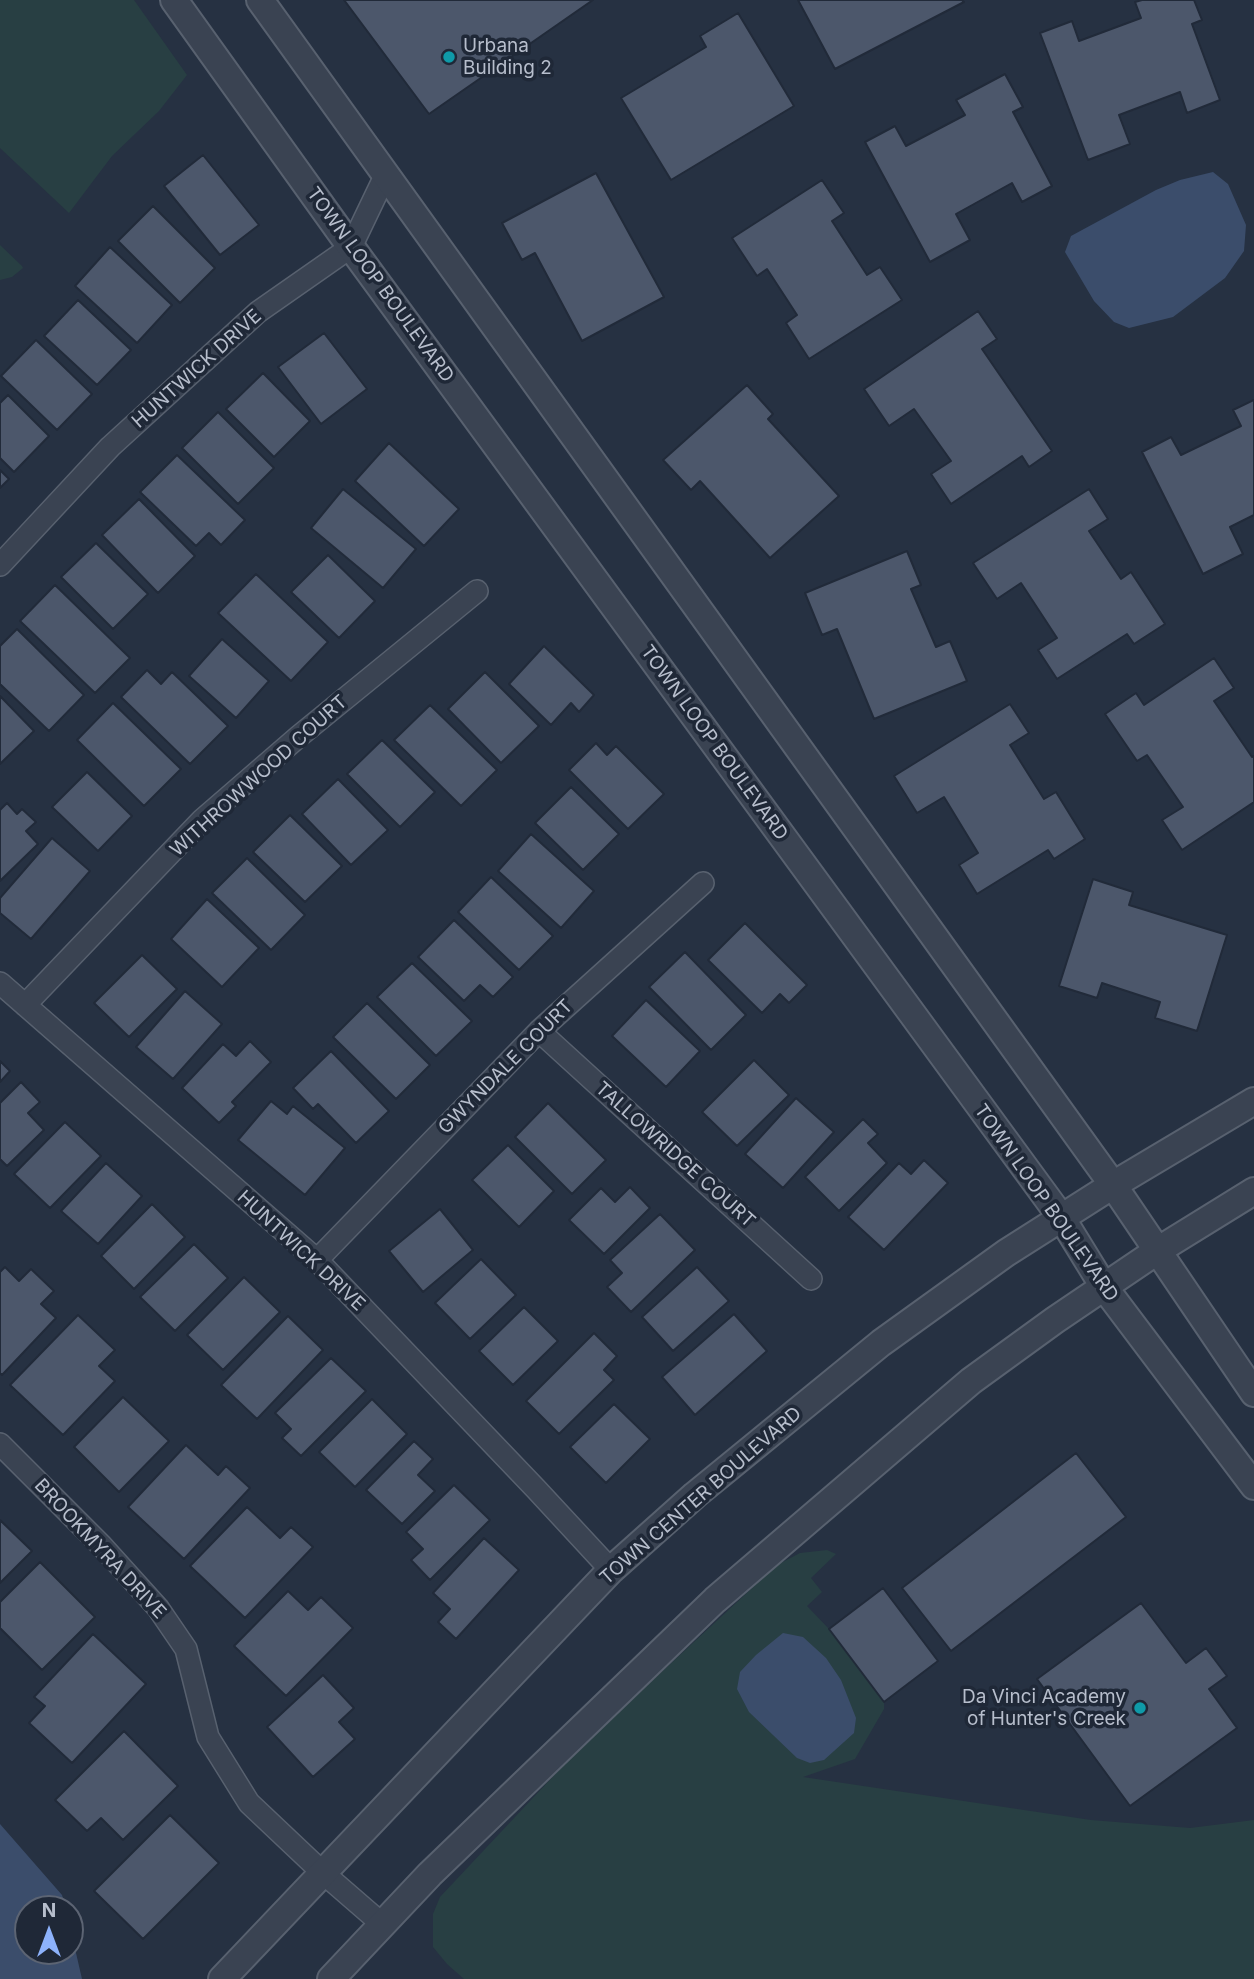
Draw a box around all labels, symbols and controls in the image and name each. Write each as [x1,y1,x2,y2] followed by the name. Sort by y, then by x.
[463,35,552,79] place label: Urbana Building 2
[441,49,457,65] marker: Urbana Building 2
[302,183,458,387] street label: TOWN LOOP BOULEVARD
[128,305,266,433] street label: HUNTWICK DRIVE
[636,641,792,845] street label: TOWN LOOP BOULEVARD
[166,691,352,861] street label: WITHROWWOOD COURT
[434,995,578,1139] street label: GWYNDALE COURT
[590,1077,760,1233] street label: TALLOWRIDGE COURT
[969,1100,1123,1306] street label: TOWN LOOP BOULEVARD
[232,1186,370,1316] street label: HUNTWICK DRIVE
[596,1402,806,1590] street label: TOWN CENTER BOULEVARD
[29,1474,171,1624] street label: BROOKMYRA DRIVE
[962,1686,1126,1730] place label: Da Vinci Academy of Hunter's Creek
[1132,1700,1148,1716] marker: Da Vinci Academy of Hunter's Creek
[14,1895,84,1965] north arrow
[42,1899,56,1922] text: N

